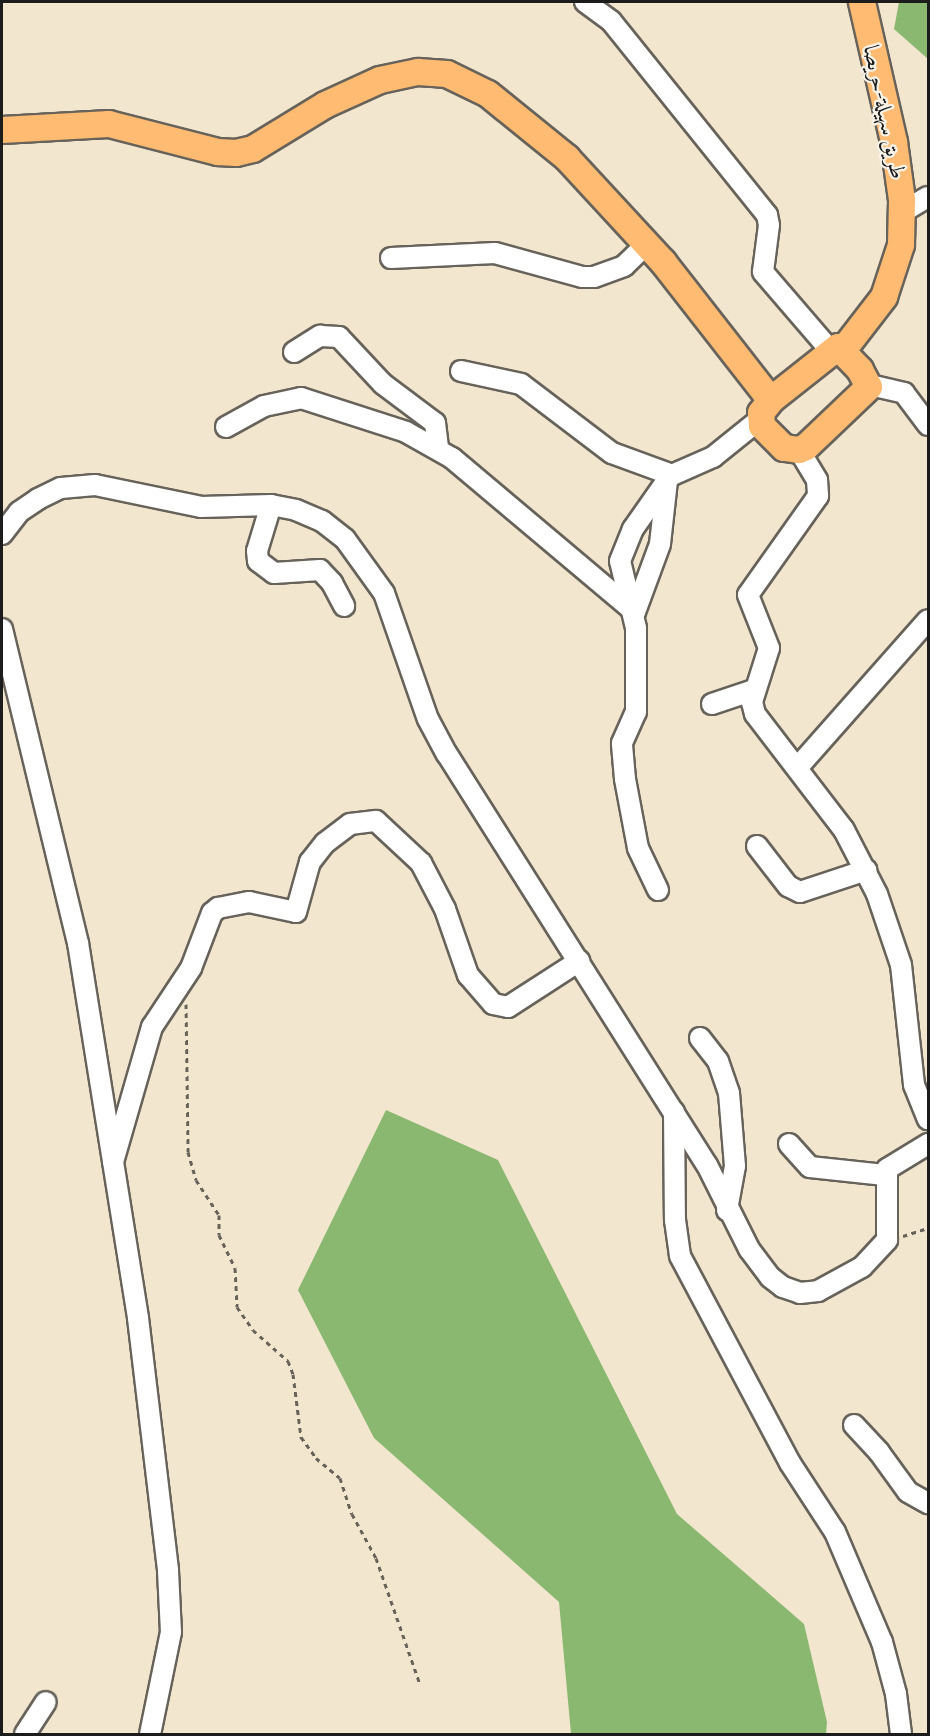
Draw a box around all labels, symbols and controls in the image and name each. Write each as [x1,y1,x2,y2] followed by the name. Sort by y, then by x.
[857,43,911,181] street label: طريق سهيلة-حريصا

